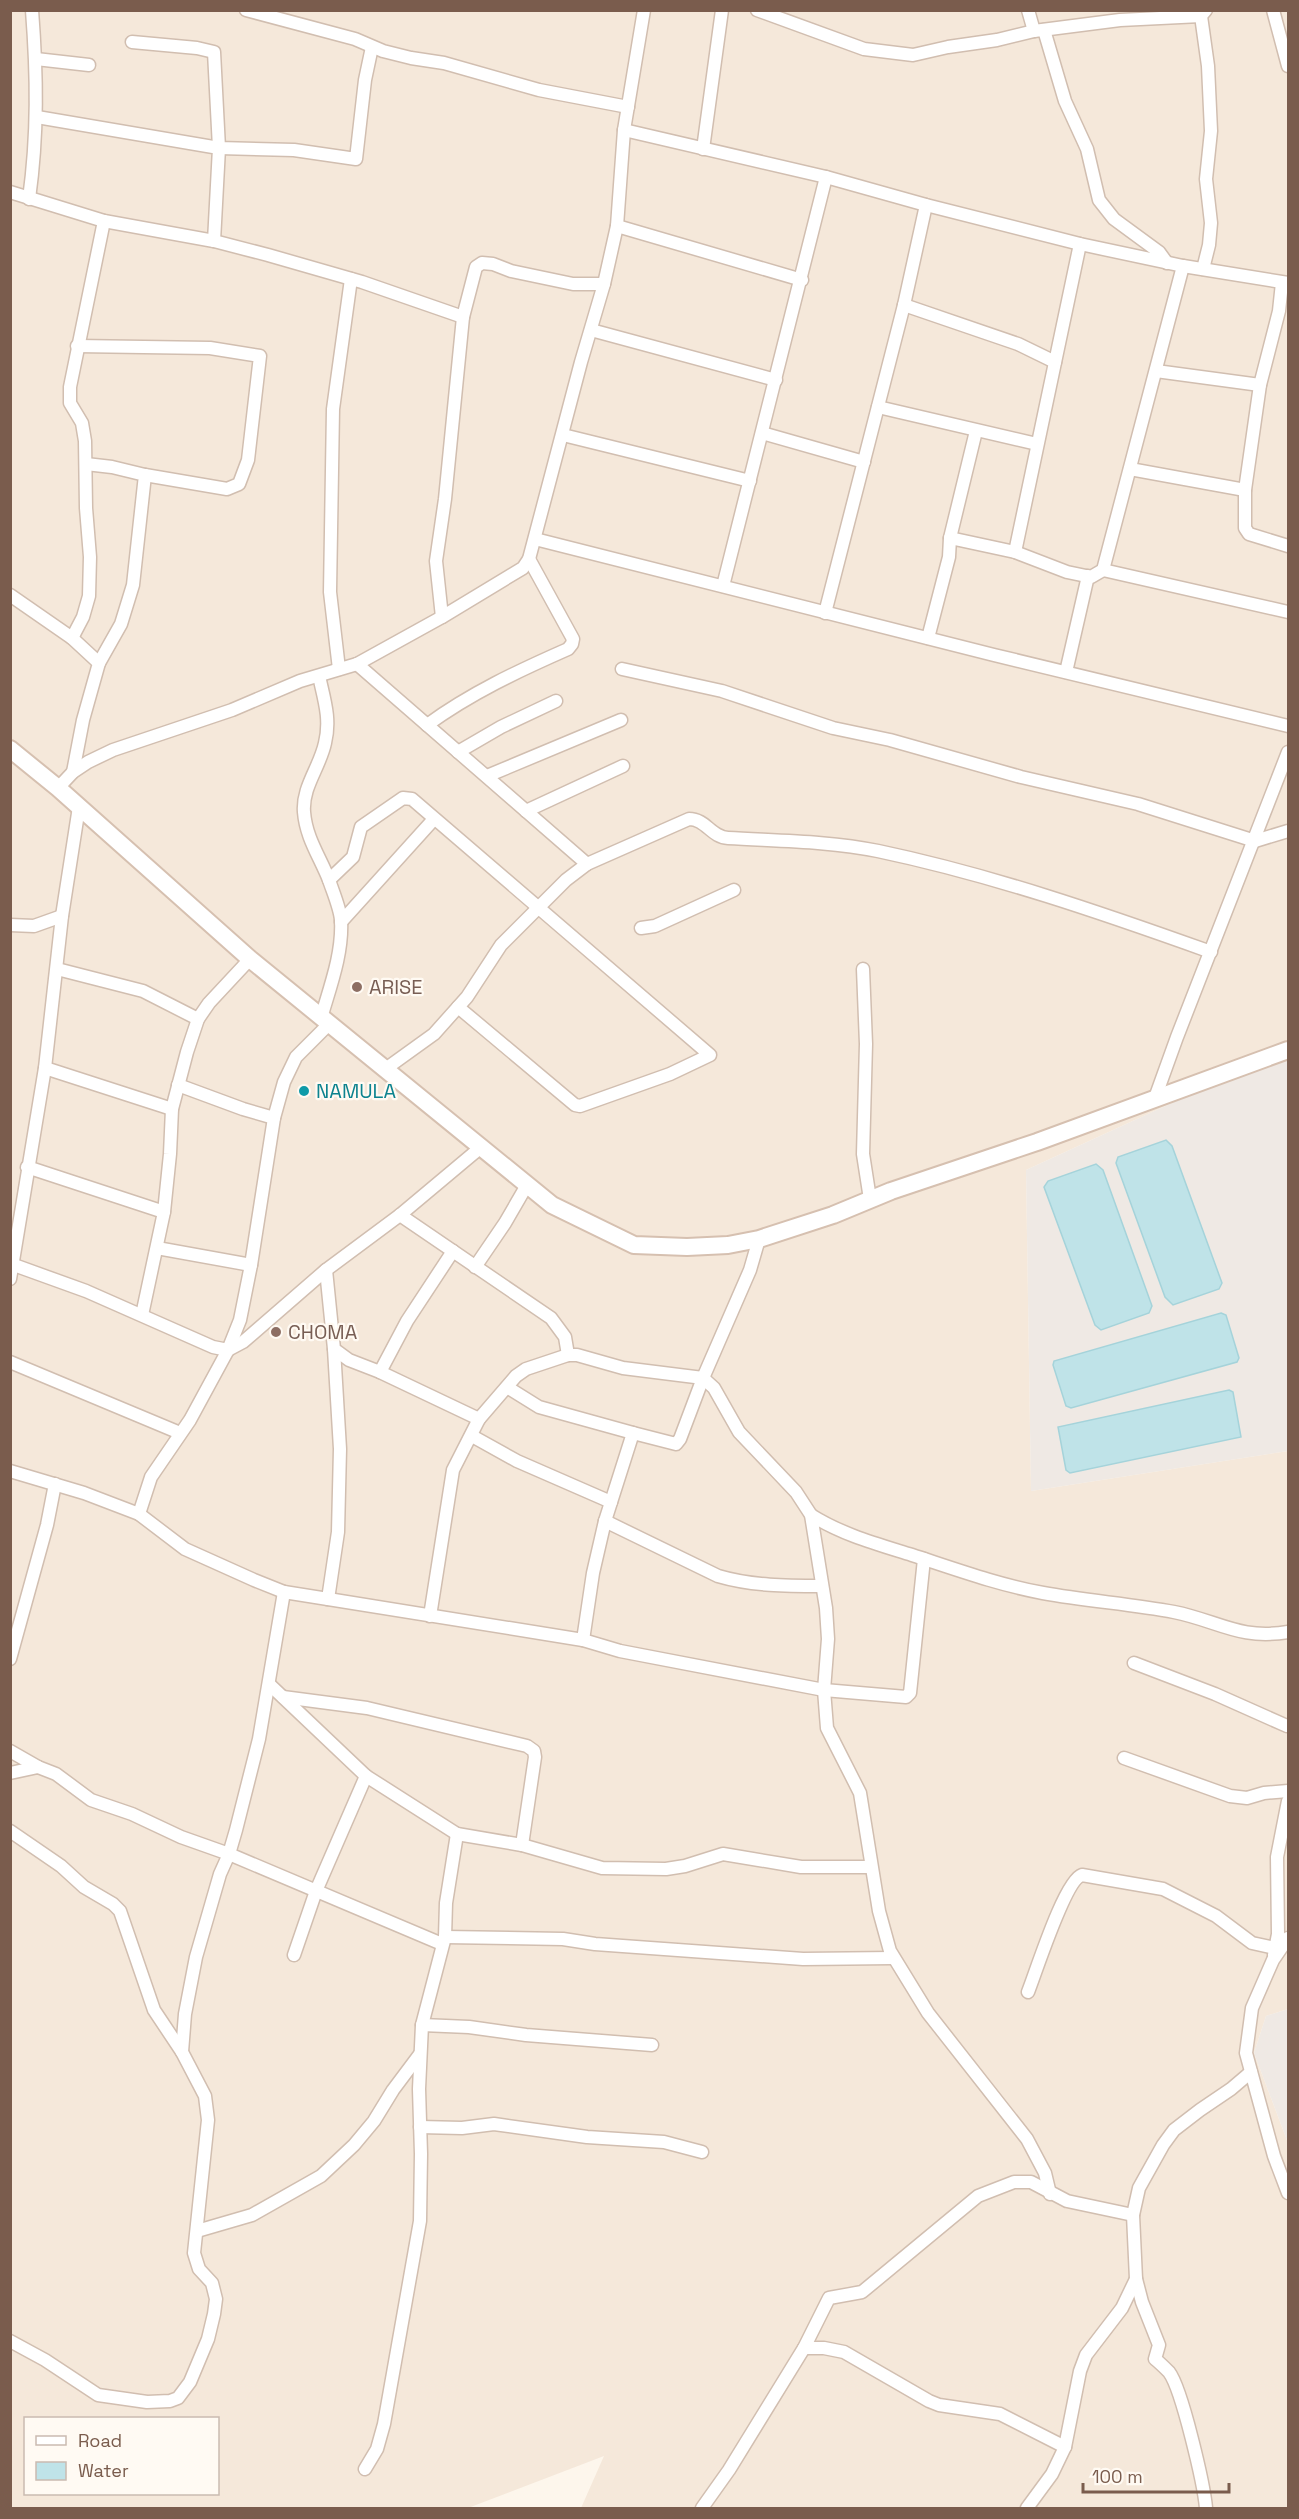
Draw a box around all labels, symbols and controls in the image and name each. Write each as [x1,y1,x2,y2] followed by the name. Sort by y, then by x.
[369,974,423,1000] place label: ARISE
[350,980,364,994] marker: ARISE
[316,1078,396,1104] place label: NAMULA
[297,1084,311,1098] marker: NAMULA
[288,1319,358,1345] place label: CHOMA
[269,1325,283,1339] marker: CHOMA
[24,2417,219,2495] legend
[78,2429,122,2452] text: Road
[1083,2456,1228,2494] scale bar
[78,2459,129,2482] text: Water
[1092,2465,1143,2488] text: 100 m

